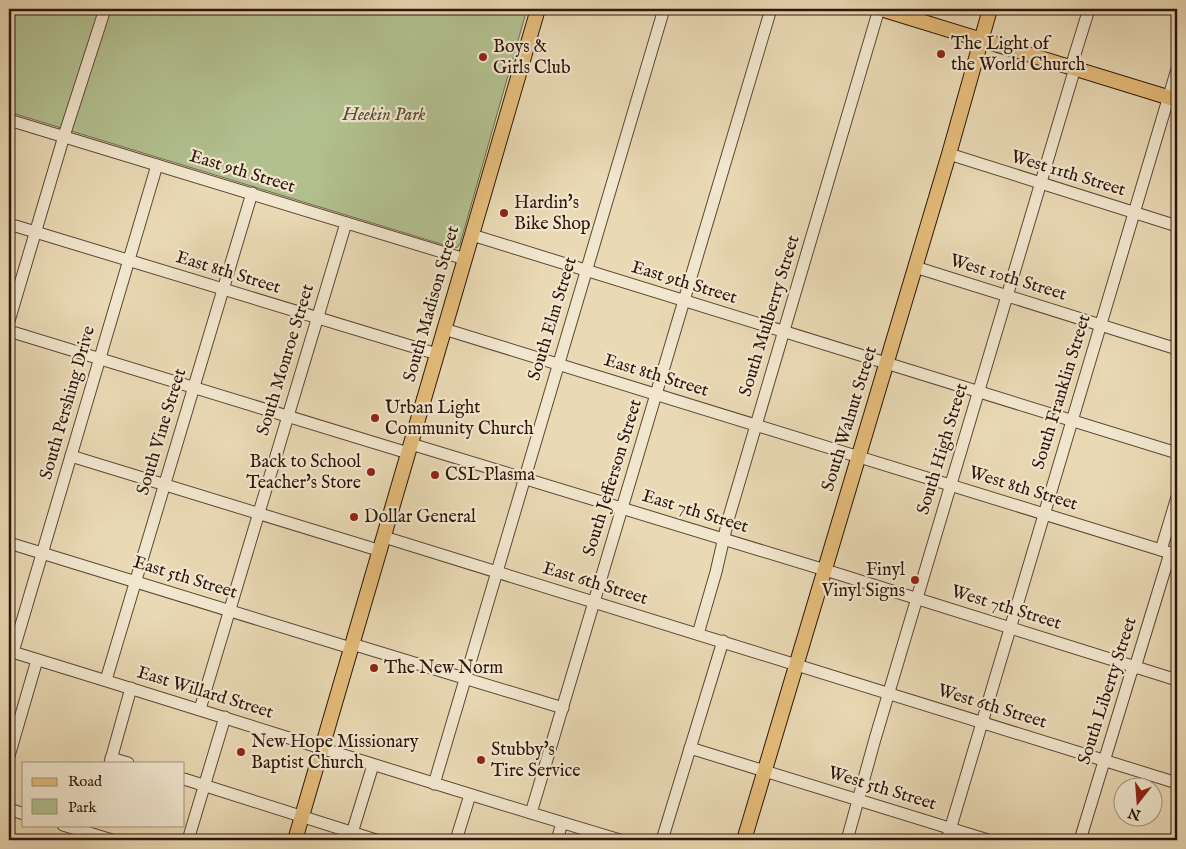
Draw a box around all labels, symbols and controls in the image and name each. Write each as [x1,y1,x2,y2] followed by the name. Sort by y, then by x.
[951,33,1086,77] place label: The Light of the World Church
[493,36,571,80] place label: Boys & Girls Club
[935,48,947,60] marker: The Light of the World Church
[477,51,489,63] marker: Boys & Girls Club
[341,104,426,127] park label: Heekin Park
[187,145,297,199] street label: East 9th Street
[1008,146,1128,202] street label: West 11th Street
[514,192,591,236] place label: Hardin's Bike Shop
[498,207,510,219] marker: Hardin's Bike Shop
[399,223,465,385] street label: South Madison Street
[735,233,805,399] street label: South Mulberry Street
[173,246,283,300] street label: East 8th Street
[947,249,1069,307] street label: West 10th Street
[523,255,583,383] street label: South Elm Street
[629,256,739,310] street label: East 9th Street
[252,282,320,438] street label: South Monroe Street
[1028,312,1096,472] street label: South Franklin Street
[35,323,101,483] street label: South Pershing Drive
[817,344,883,494] street label: South Walnut Street
[601,349,711,403] street label: East 8th Street
[132,366,192,498] street label: South Vine Street
[912,381,974,517] street label: South High Street
[385,397,534,441] place label: Urban Light Community Church
[578,397,648,559] street label: South Jefferson Street
[369,412,381,424] marker: Urban Light Community Church
[246,451,361,495] place label: Back to School Teacher's Store
[966,462,1080,516] street label: West 8th Street
[445,464,535,487] place label: CSL Plasma
[365,466,377,478] marker: Back to School Teacher's Store
[429,469,441,481] marker: CSL Plasma
[639,485,751,539] street label: East 7th Street
[364,506,476,529] place label: Dollar General
[348,511,360,523] marker: Dollar General
[130,551,240,605] street label: East 5th Street
[540,557,650,611] street label: East 6th Street
[821,559,905,603] place label: Finyl Vinyl Signs
[909,574,921,586] marker: Finyl Vinyl Signs
[948,580,1064,636] street label: West 7th Street
[1073,614,1143,768] street label: South Liberty Street
[384,657,503,680] place label: The New Norm
[134,661,276,725] street label: East Willard Street
[368,662,380,674] marker: The New Norm
[935,679,1049,735] street label: West 6th Street
[251,731,419,775] place label: New Hope Missionary Baptist Church
[491,739,581,783] place label: Stubby's Tire Service
[235,746,247,758] marker: New Hope Missionary Baptist Church
[475,754,487,766] marker: Stubby's Tire Service
[22,762,185,826] legend
[825,762,939,816] street label: West 5th Street
[68,772,103,791] text: Road
[1114,776,1164,826] north arrow
[68,798,98,817] text: Park
[1126,803,1144,824] text: N

